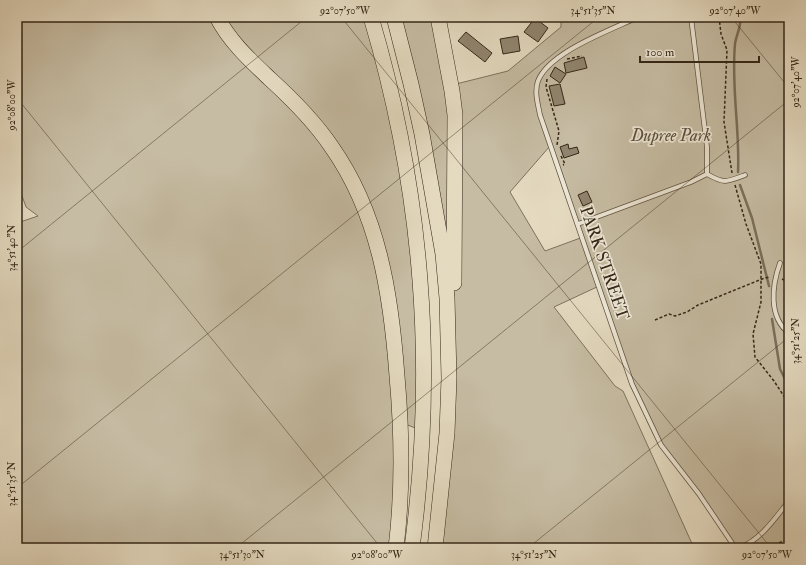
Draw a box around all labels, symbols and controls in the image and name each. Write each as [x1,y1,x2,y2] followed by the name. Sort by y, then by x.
[319,5,371,17] text: 92°07'50"W
[571,5,615,17] text: 34°51'35"N
[708,5,761,17] text: 92°07'40"W
[640,38,759,64] scale bar
[646,45,675,60] text: 100 m
[790,56,802,109] text: 92°07'40"W
[6,79,18,131] text: 92°08'00"W
[630,125,711,146] park label: Dupree Park
[575,203,634,323] street label: PARK STREET
[6,224,18,272] text: 34°51'40"N
[790,318,802,364] text: 34°51'25"N
[6,462,18,506] text: 34°51'35"N
[219,549,265,561] text: 34°51'30"N
[351,549,403,561] text: 92°08'00"W
[511,549,557,561] text: 34°51'25"N
[741,549,793,561] text: 92°07'50"W

